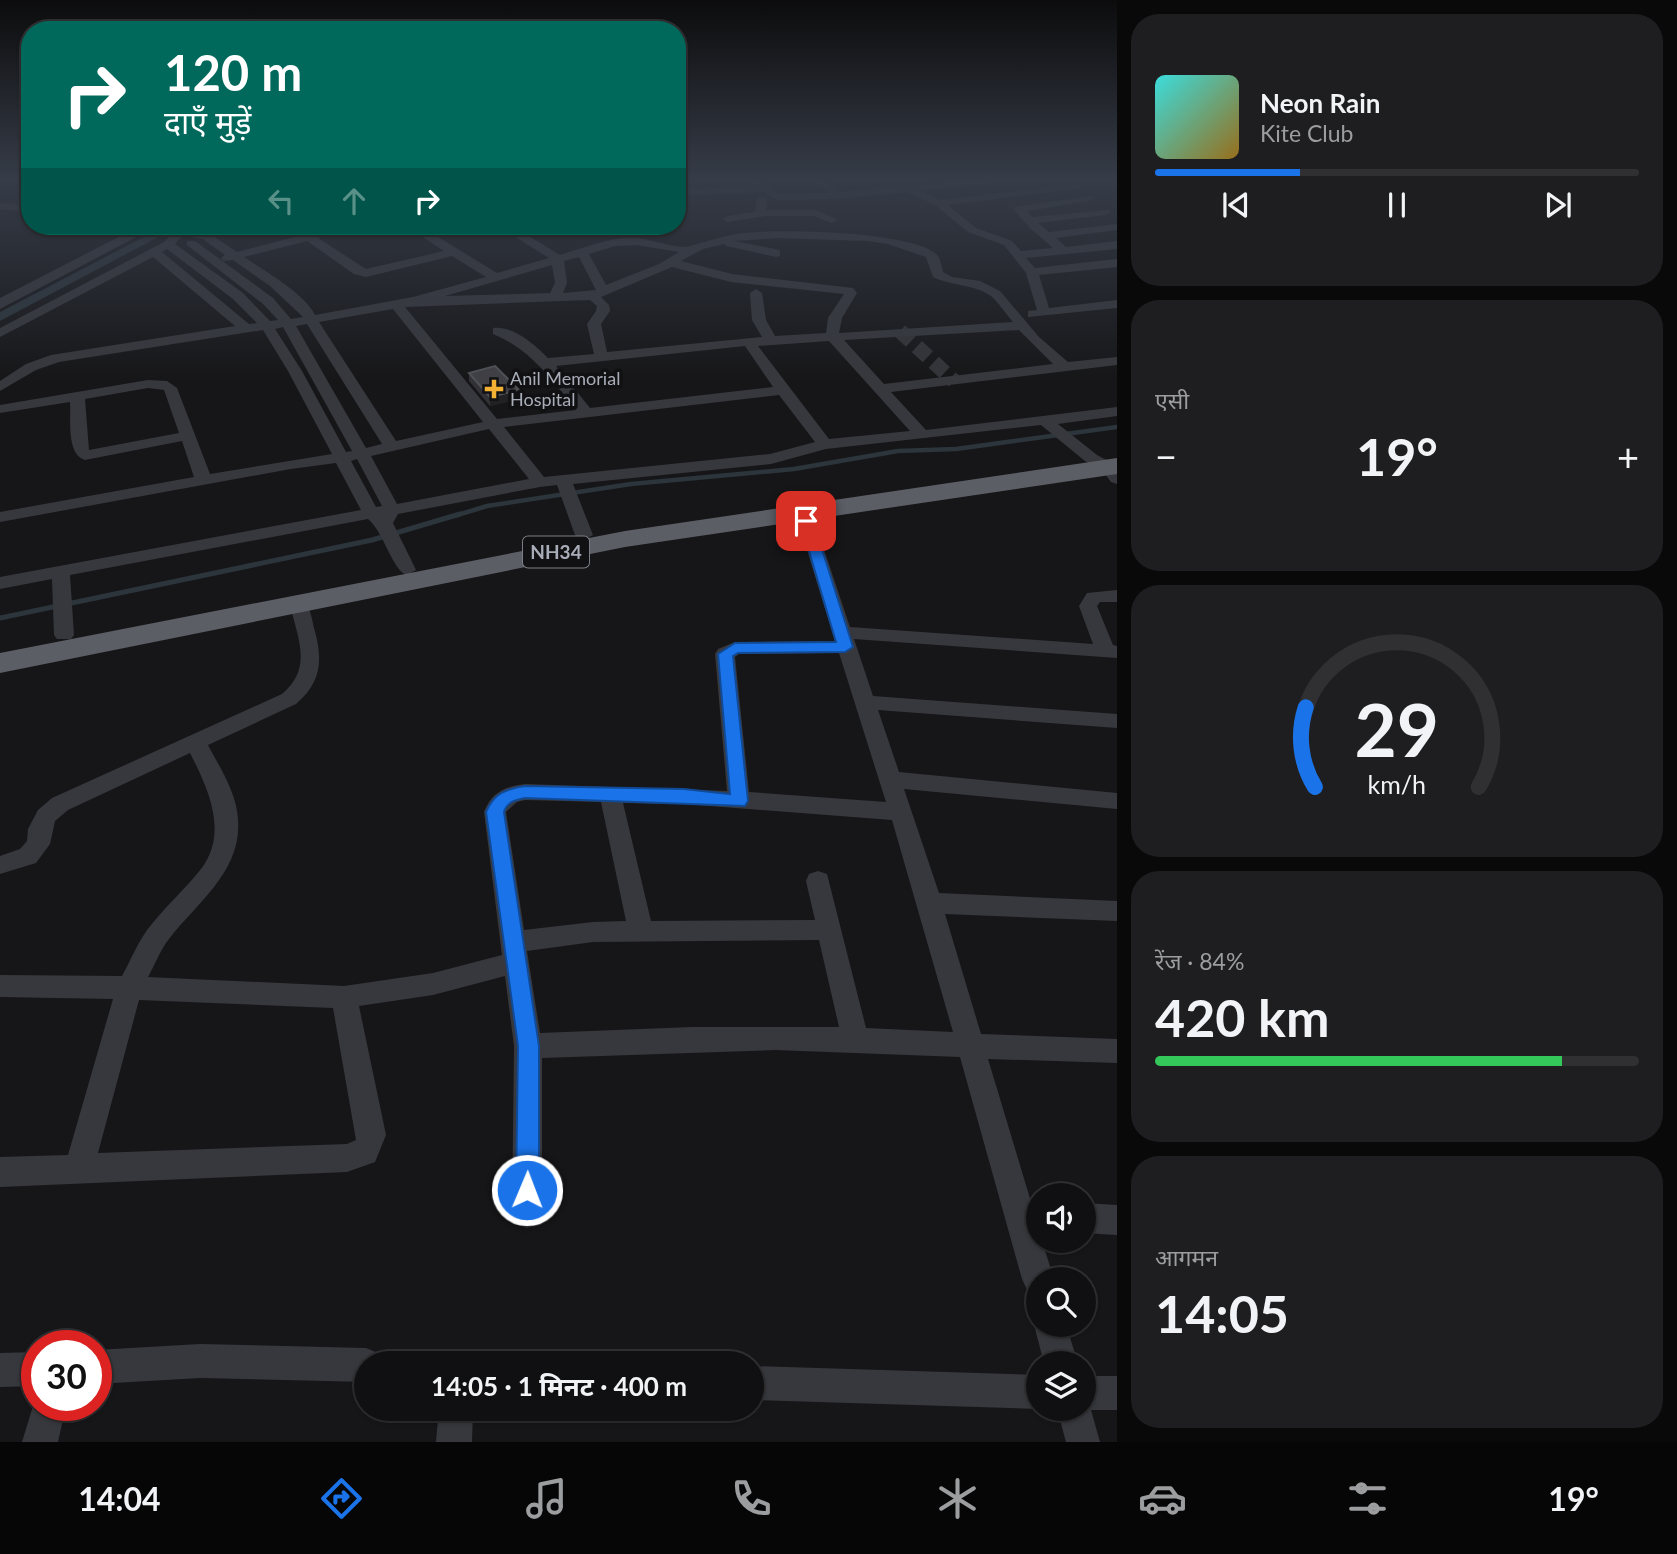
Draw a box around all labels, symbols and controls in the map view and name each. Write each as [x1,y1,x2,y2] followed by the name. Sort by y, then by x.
[164,43,302,101] text: 120 m
[49,49,140,140] icon: right
[1260,87,1380,119] text: Neon Rain
[164,102,251,141] text: दाएँ मुड़ें
[1260,119,1353,147] text: Kite Club
[262,182,300,220] icon: left
[335,182,373,220] icon: ahead
[408,182,446,220] icon: right
[1217,186,1255,224] icon: previous
[1378,186,1416,224] icon: pause
[1539,186,1577,224] icon: next
[510,367,620,410] place label: Anil Memorial Hospital
[484,379,504,399] marker: Anil Memorial Hospital
[1155,386,1189,414] text: एसी
[1356,425,1438,487] text: 19°
[1155,433,1177,479] text: −
[1617,433,1639,479] text: +
[776,491,836,551] pin
[787,502,825,540] icon: arrive
[523,537,589,568] road number: NH34
[1355,685,1439,773] text: 29
[1368,769,1426,799] text: km/h
[1155,947,1244,975] text: रेंज · 84%
[1155,986,1329,1048] text: 420 km
[490,1153,564,1227] position arrow
[1026,1183,1096,1421] map controls
[1026,1183,1096,1253] button: sound
[1155,1243,1218,1271] text: आगमन
[1026,1267,1096,1337] button: search
[1155,1282,1289,1344] text: 14:05
[21,1330,112,1421] speed limit sign: 30
[1026,1351,1096,1421] button: layers
[431,1370,687,1402] text: 14:05 · 1 मिनट · 400 m
[317,1474,366,1523] icon: directions
[522,1474,571,1523] icon: music
[727,1474,776,1523] icon: phone
[933,1474,982,1523] icon: climate
[1138,1474,1187,1523] icon: car
[1343,1474,1392,1523] icon: filters
[78,1479,161,1518] text: 14:04
[1548,1479,1599,1518] text: 19°

